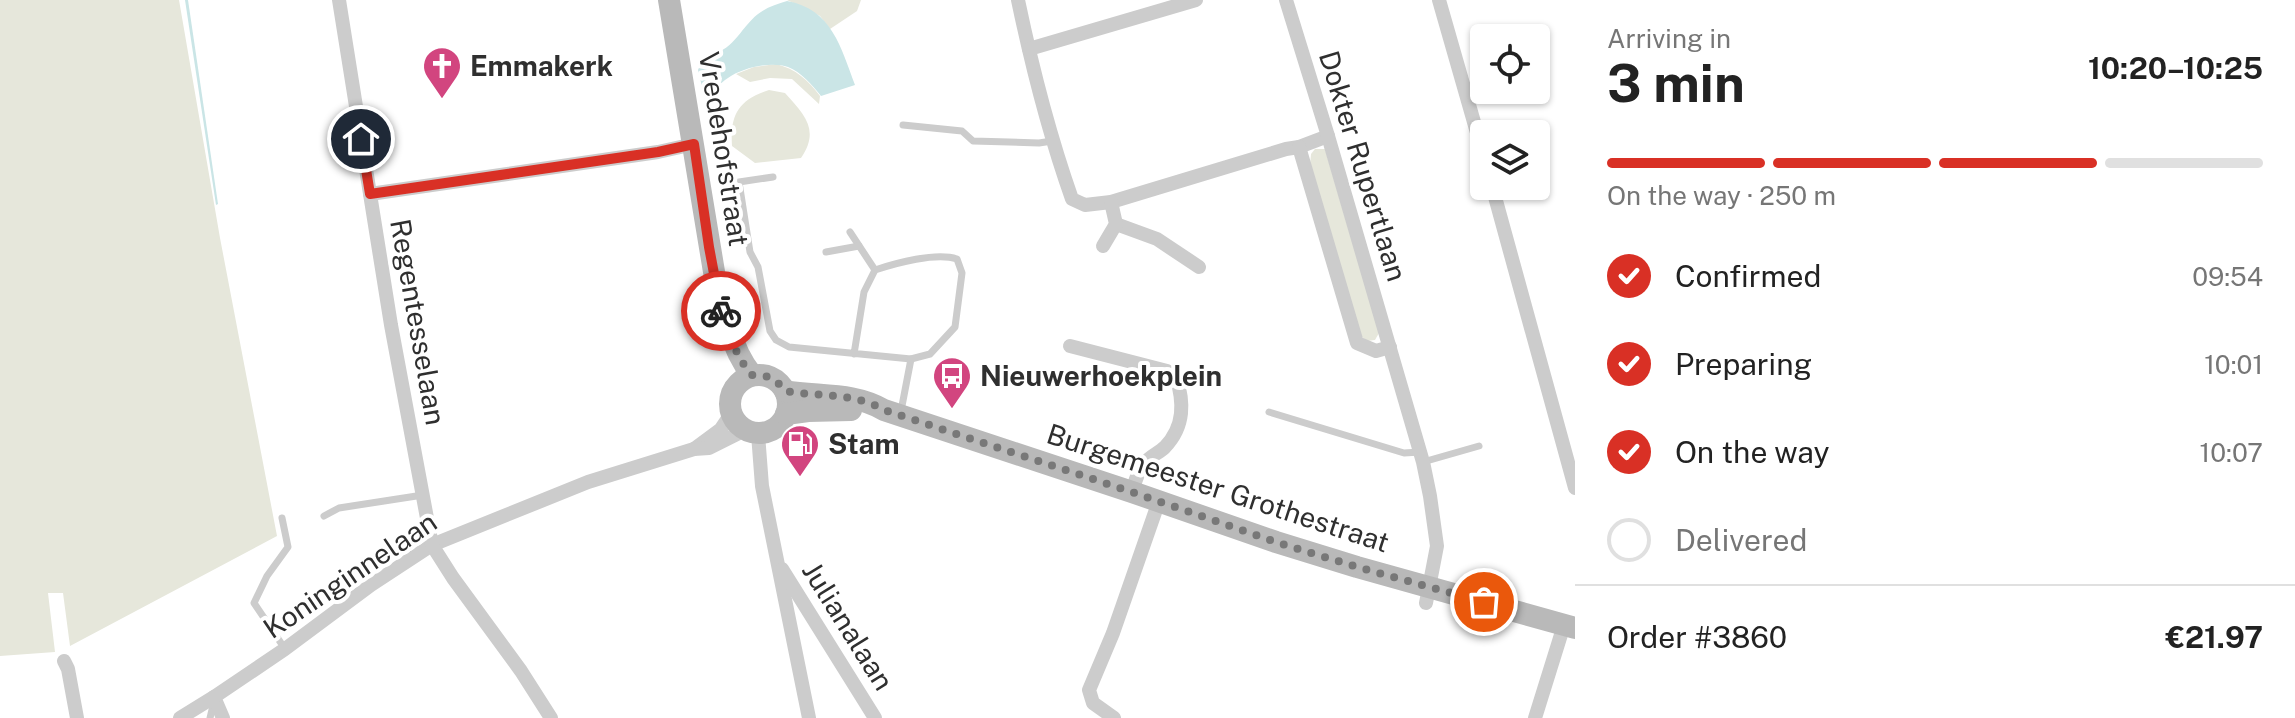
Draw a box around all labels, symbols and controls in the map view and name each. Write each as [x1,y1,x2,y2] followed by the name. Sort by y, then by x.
[1607,23,1731,54] text: Arriving in
[1470,24,1550,200] map controls
[1470,24,1550,104] button: locate
[421,45,463,100] church icon: Emmakerk
[1313,47,1414,285] street label: Dokter Rupertlaan
[470,49,613,82] place label: Emmakerk
[693,49,756,249] street label: Vredehofstraat
[2088,50,2263,86] text: 10:20–10:25
[1607,53,1745,114] text: 3 min
[327,105,395,173] pin
[339,117,383,161] icon: home
[1470,120,1550,200] button: layers
[1607,180,1836,211] text: On the way · 250 m
[384,216,453,427] street label: Regentesselaan
[1607,254,1651,298] icon: check
[1675,258,1821,294] text: Confirmed
[2192,261,2263,292] text: 09:54
[681,271,761,351] courier
[699,289,743,333] icon: bike
[1607,342,1651,386] icon: check
[1675,346,1812,382] text: Preparing
[2204,349,2263,380] text: 10:01
[931,355,973,410] bus stop icon: Nieuwerhoekplein
[980,359,1222,392] place label: Nieuwerhoekplein
[1043,417,1393,559] street label: Burgemeester Grothestraat
[779,423,821,478] fuel station icon: Stam
[828,427,900,460] place label: Stam
[1607,430,1651,474] icon: check
[1675,434,1829,470] text: On the way
[2200,437,2263,468] text: 10:07
[257,505,443,645] street label: Koninginnelaan
[1675,522,1807,558] text: Delivered
[796,555,901,696] street label: Julianalaan
[1450,568,1518,636] pin
[1462,580,1506,624] icon: bag
[1607,619,1787,655] text: Order #3860
[2165,619,2263,655] text: €21.97

